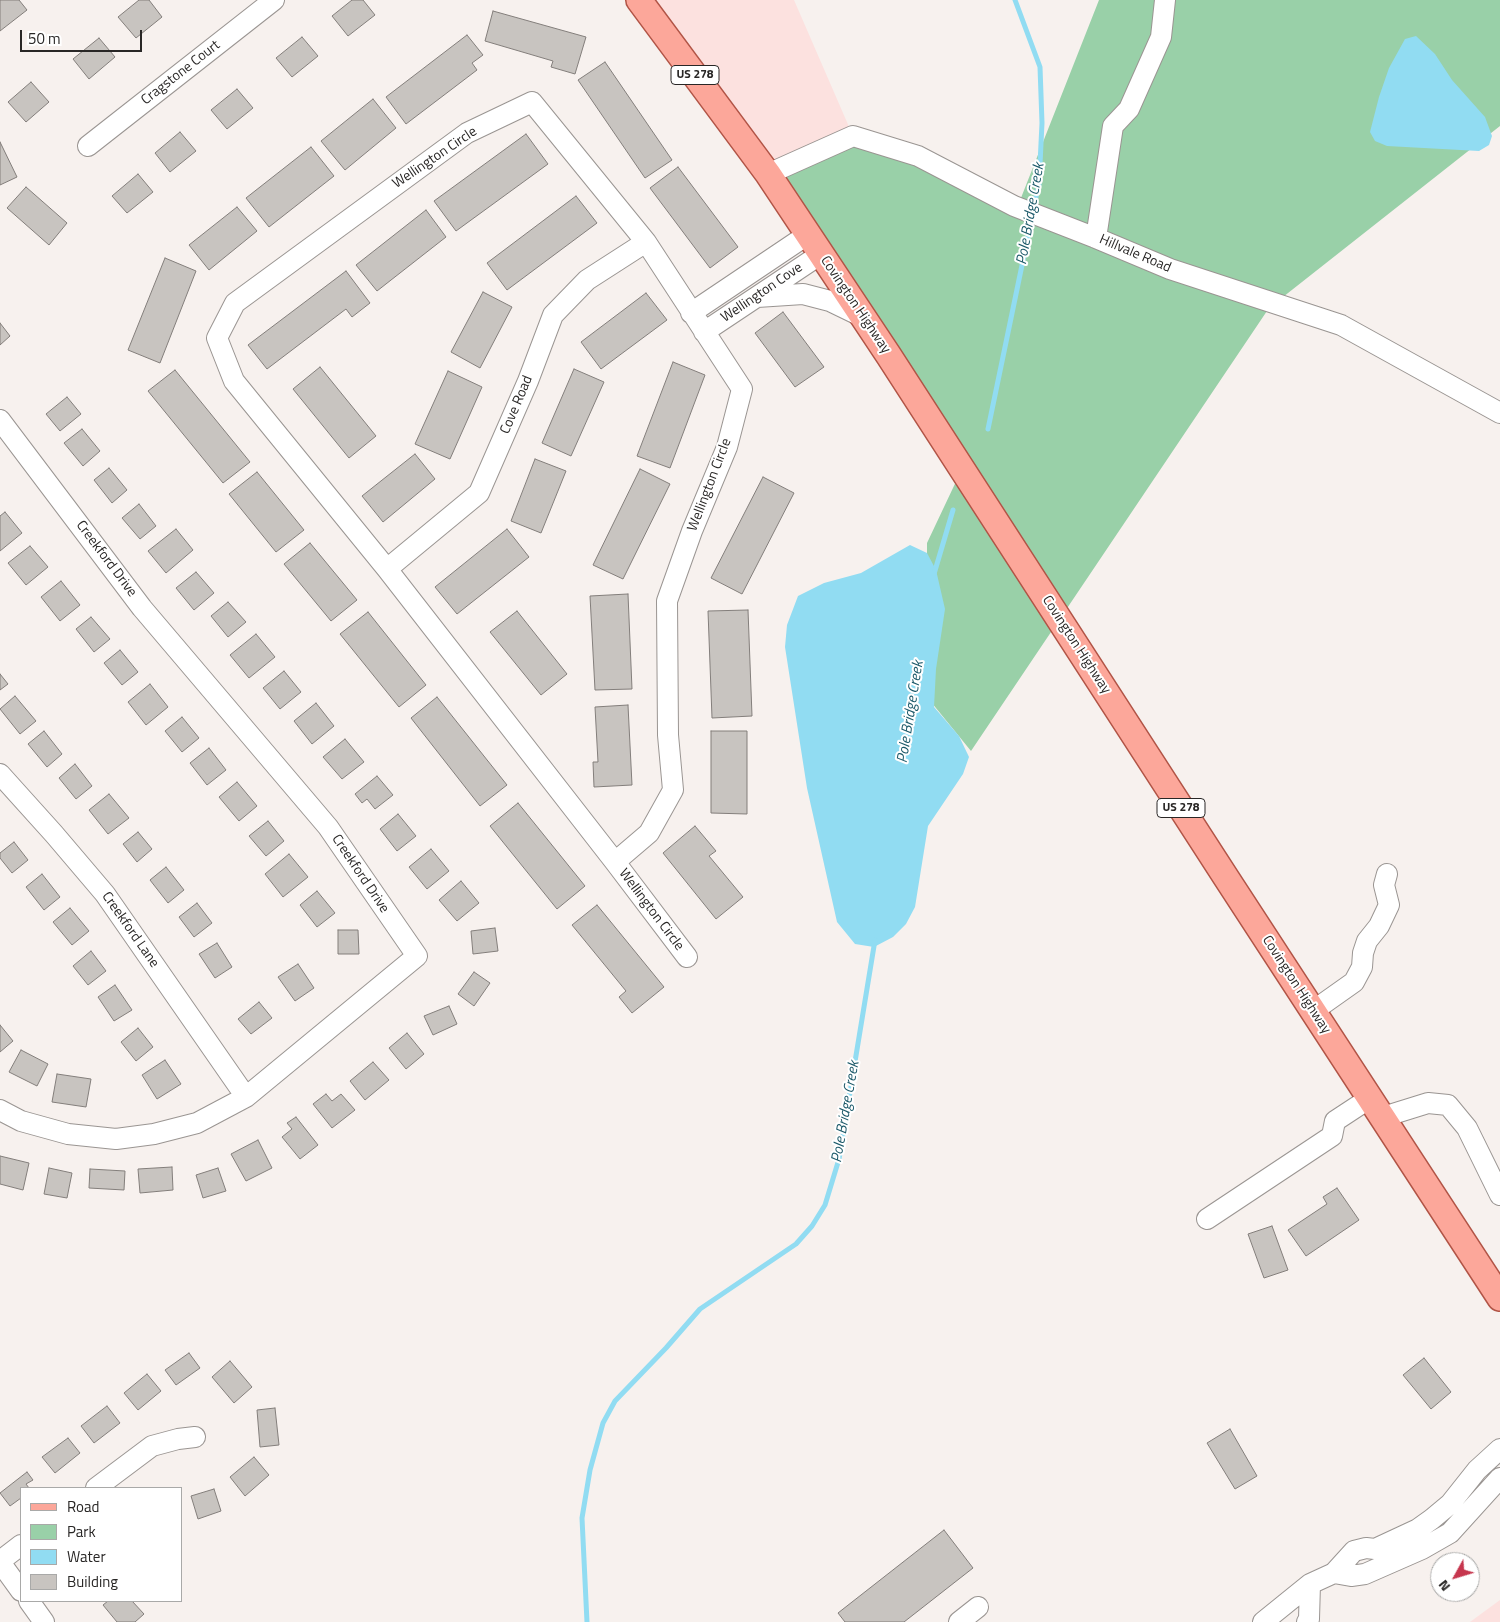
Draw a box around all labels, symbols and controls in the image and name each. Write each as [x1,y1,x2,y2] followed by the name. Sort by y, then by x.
[22,20,145,52] scale bar
[28,27,61,50] text: 50 m
[138,37,224,109] street label: Cragstone Court
[671,66,719,84] road number: US 278
[390,124,480,192] street label: Wellington Circle
[1013,162,1049,266] water label: Pole Bridge Creek
[1097,231,1173,277] street label: Hillvale Road
[816,253,894,357] street label: Covington Highway
[718,260,806,326] street label: Wellington Cove
[497,373,537,437] street label: Cove Road
[685,436,735,534] street label: Wellington Circle
[72,518,140,600] street label: Creekford Drive
[1038,593,1114,697] street label: Covington Highway
[894,660,928,764] water label: Pole Bridge Creek
[1157,798,1205,818] road number: US 278
[328,832,392,916] street label: Creekford Drive
[615,866,687,954] street label: Wellington Circle
[98,889,162,971] street label: Creekford Lane
[1258,933,1334,1037] street label: Covington Highway
[828,1060,864,1164] water label: Pole Bridge Creek
[20,1487,182,1602] legend
[67,1495,99,1518] text: Road
[67,1520,96,1543] text: Park
[67,1545,106,1568] text: Water
[1430,1552,1480,1602] north arrow
[67,1570,118,1593] text: Building
[1433,1576,1455,1597] text: N

